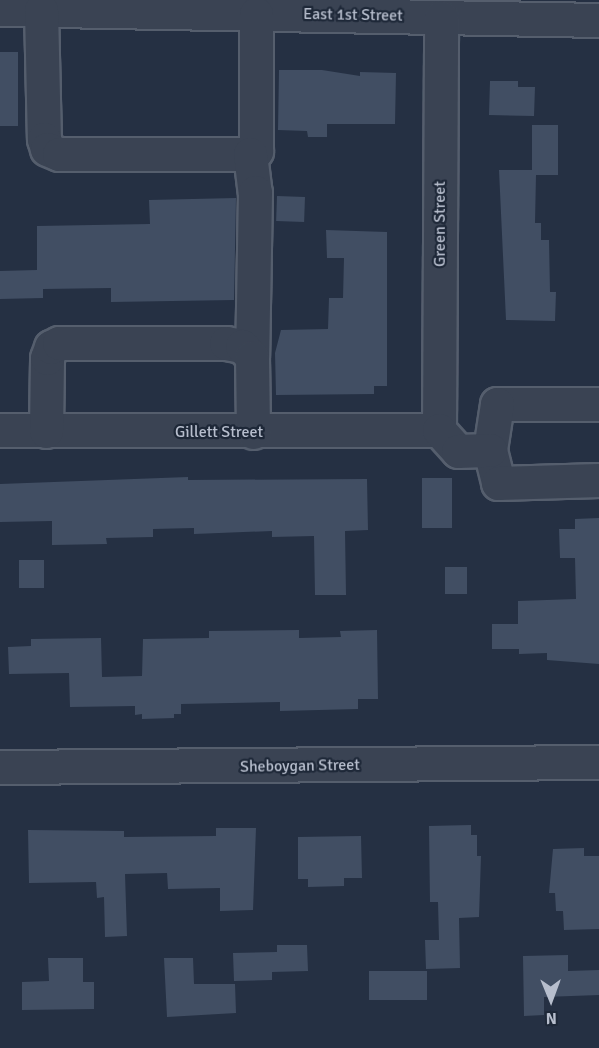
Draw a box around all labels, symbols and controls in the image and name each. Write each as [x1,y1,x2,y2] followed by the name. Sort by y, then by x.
[303,5,403,25] street label: East 1st Street
[430,181,450,267] street label: Green Street
[175,422,263,442] street label: Gillett Street
[240,755,360,777] street label: Sheboygan Street
[521,970,581,1030] north arrow
[546,1008,557,1028] text: N

